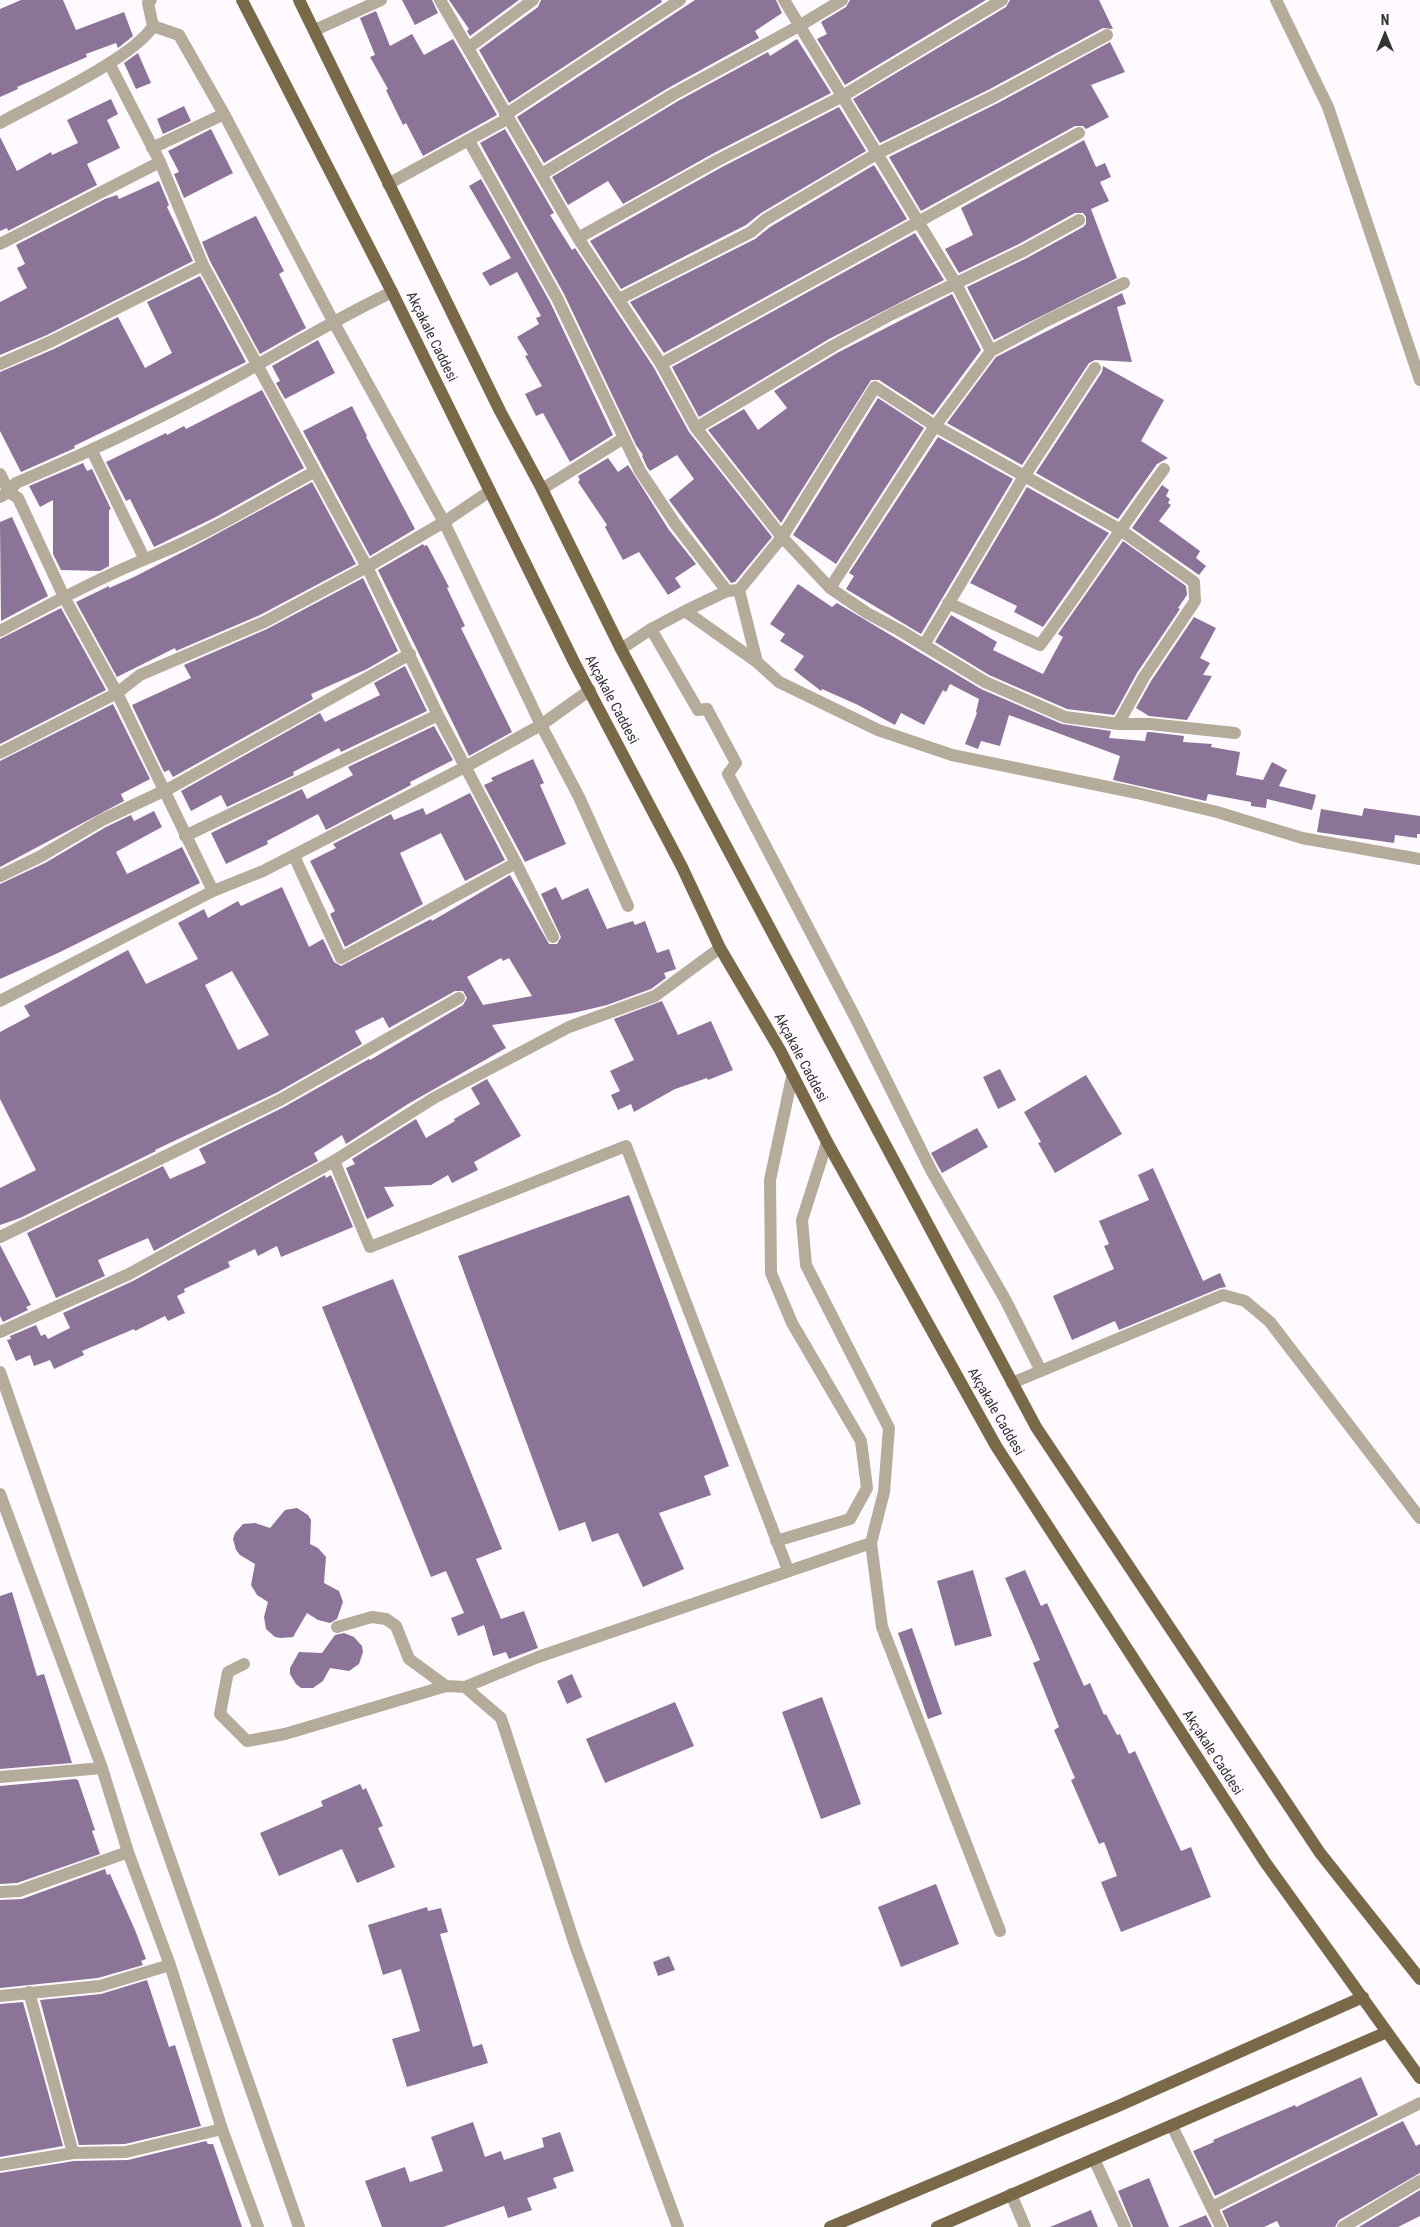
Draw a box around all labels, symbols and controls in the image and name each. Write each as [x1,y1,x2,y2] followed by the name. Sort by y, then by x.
[1360,10,1410,60] north arrow
[1381,12,1389,28] text: N
[402,289,460,385] street label: Akçakale Caddesi
[581,653,641,747] street label: Akçakale Caddesi
[770,1011,830,1105] street label: Akçakale Caddesi
[963,1365,1027,1459] street label: Akçakale Caddesi
[1178,1707,1246,1799] street label: Akçakale Caddesi

